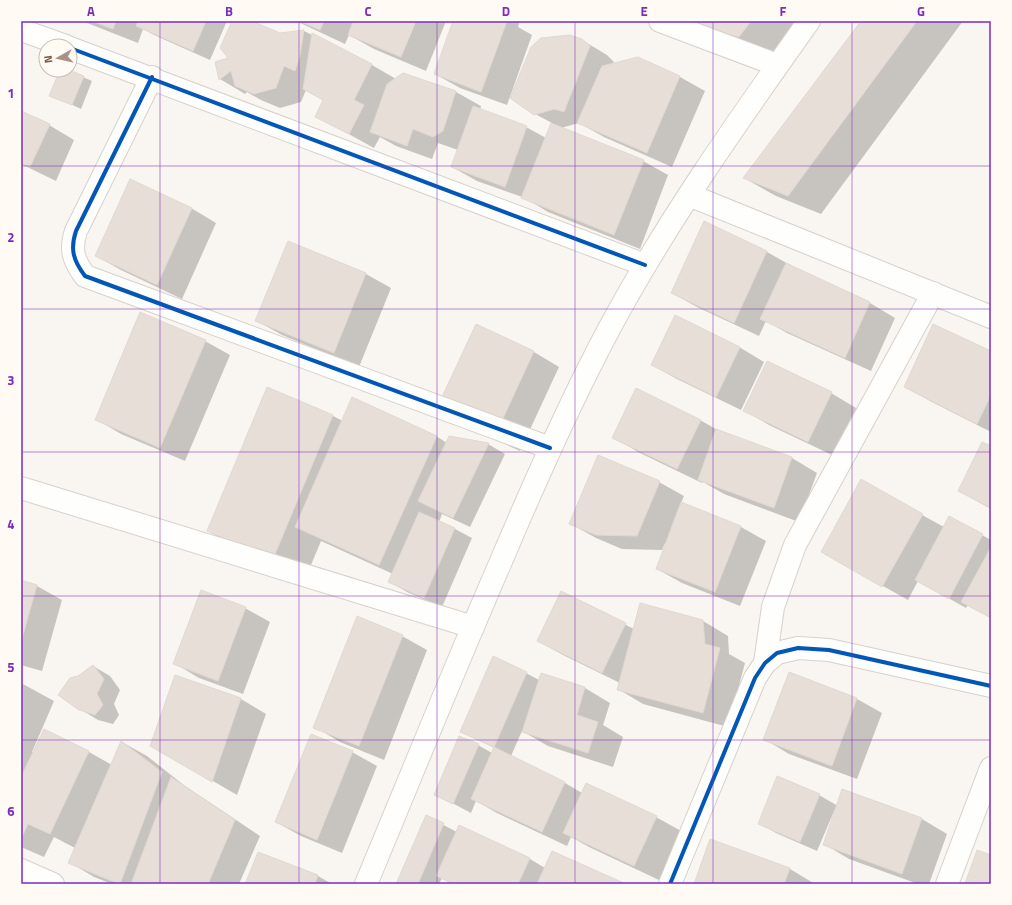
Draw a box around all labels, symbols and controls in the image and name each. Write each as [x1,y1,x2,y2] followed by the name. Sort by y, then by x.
[87,1,95,21] text: A
[225,1,233,21] text: B
[364,1,372,21] text: C
[502,1,510,21] text: D
[640,1,648,21] text: E
[780,1,787,21] text: F
[917,1,925,21] text: G
[38,38,78,78] north arrow
[40,55,57,64] text: N
[7,83,15,103] text: 1
[7,227,15,247] text: 2
[7,370,15,390] text: 3
[7,514,15,534] text: 4
[7,657,15,677] text: 5
[7,801,15,821] text: 6

